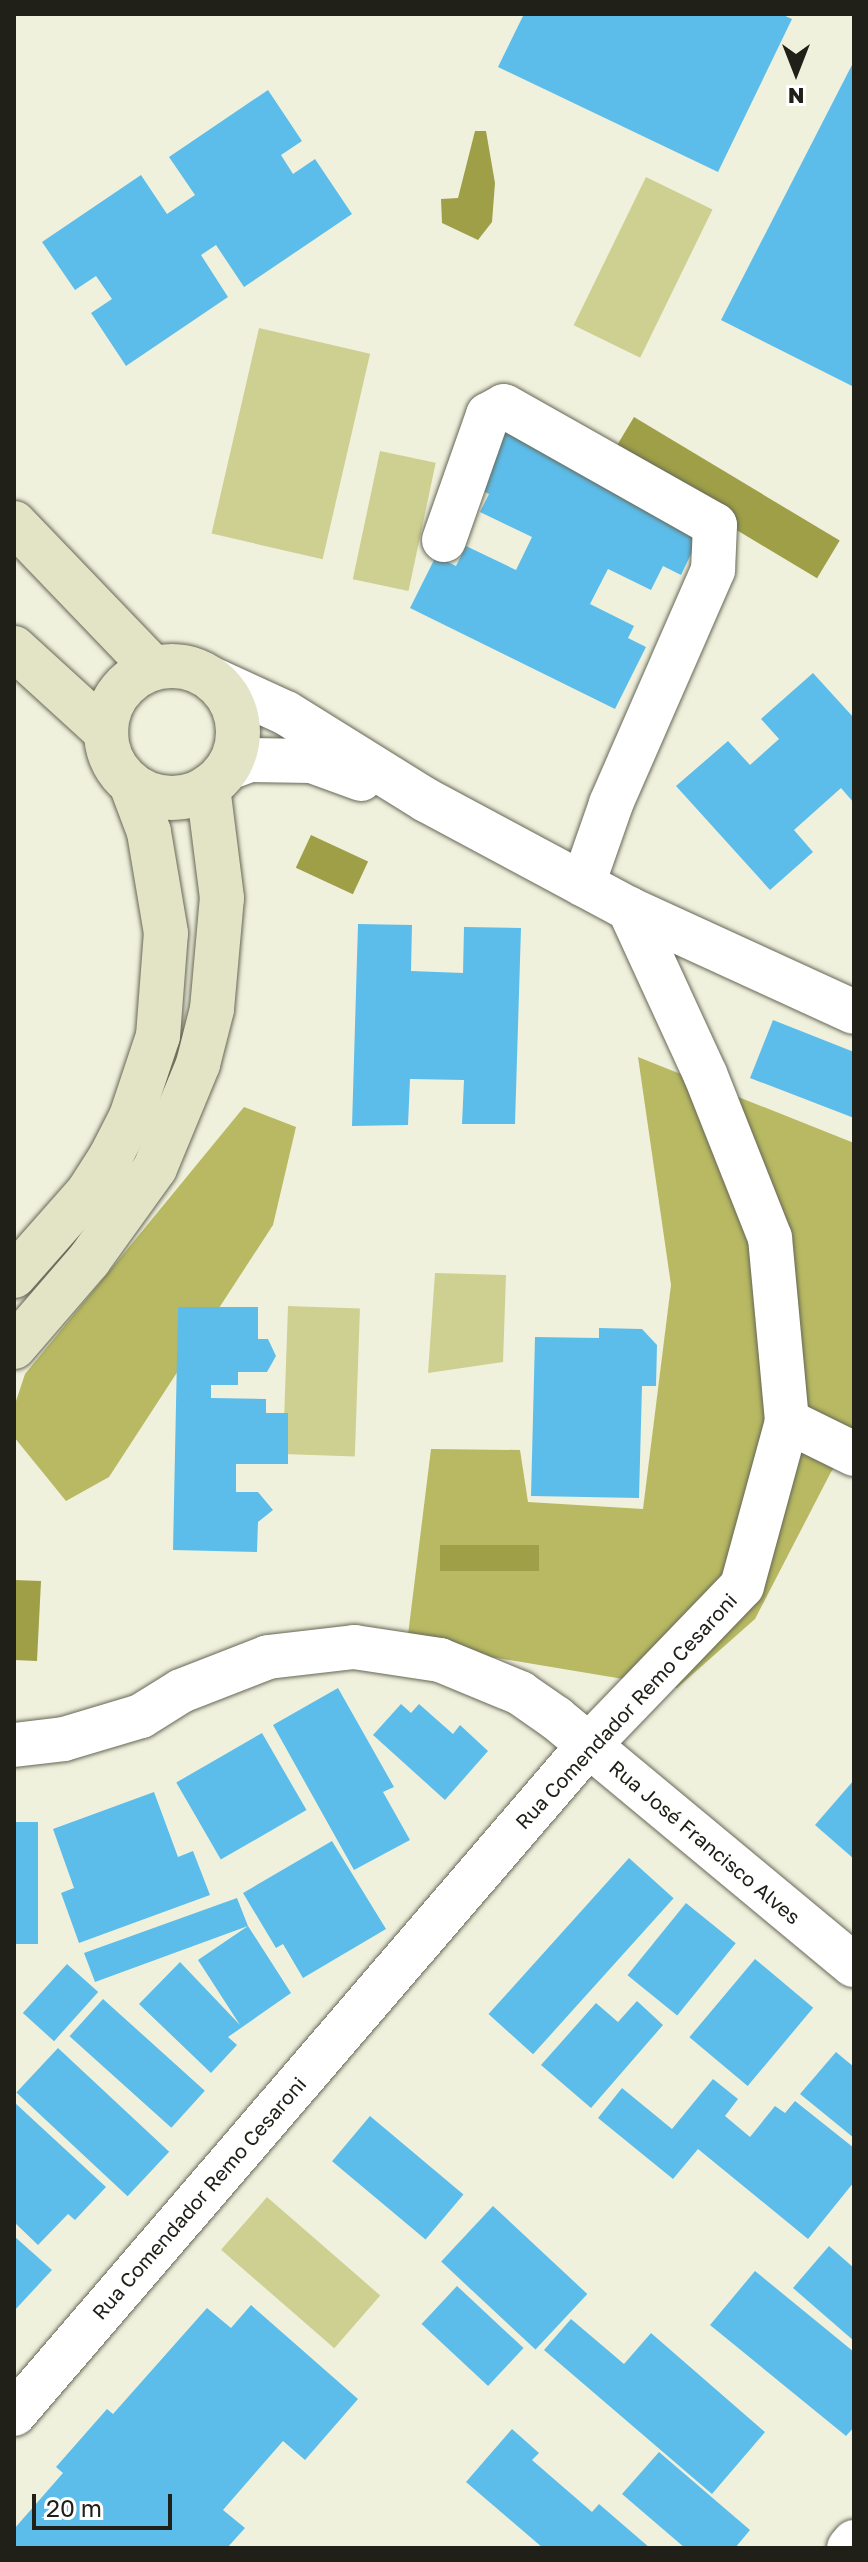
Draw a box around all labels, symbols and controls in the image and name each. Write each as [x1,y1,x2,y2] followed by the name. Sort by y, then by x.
[756,32,836,112] north arrow
[788,83,804,110] text: N
[510,1588,742,1834] street label: Rua Comendador Remo Cesaroni
[605,1755,805,1929] street label: Rua José Francisco Alves
[87,2072,311,2324] street label: Rua Comendador Remo Cesaroni
[36,2478,176,2528] scale bar
[46,2493,102,2522] text: 20 m

